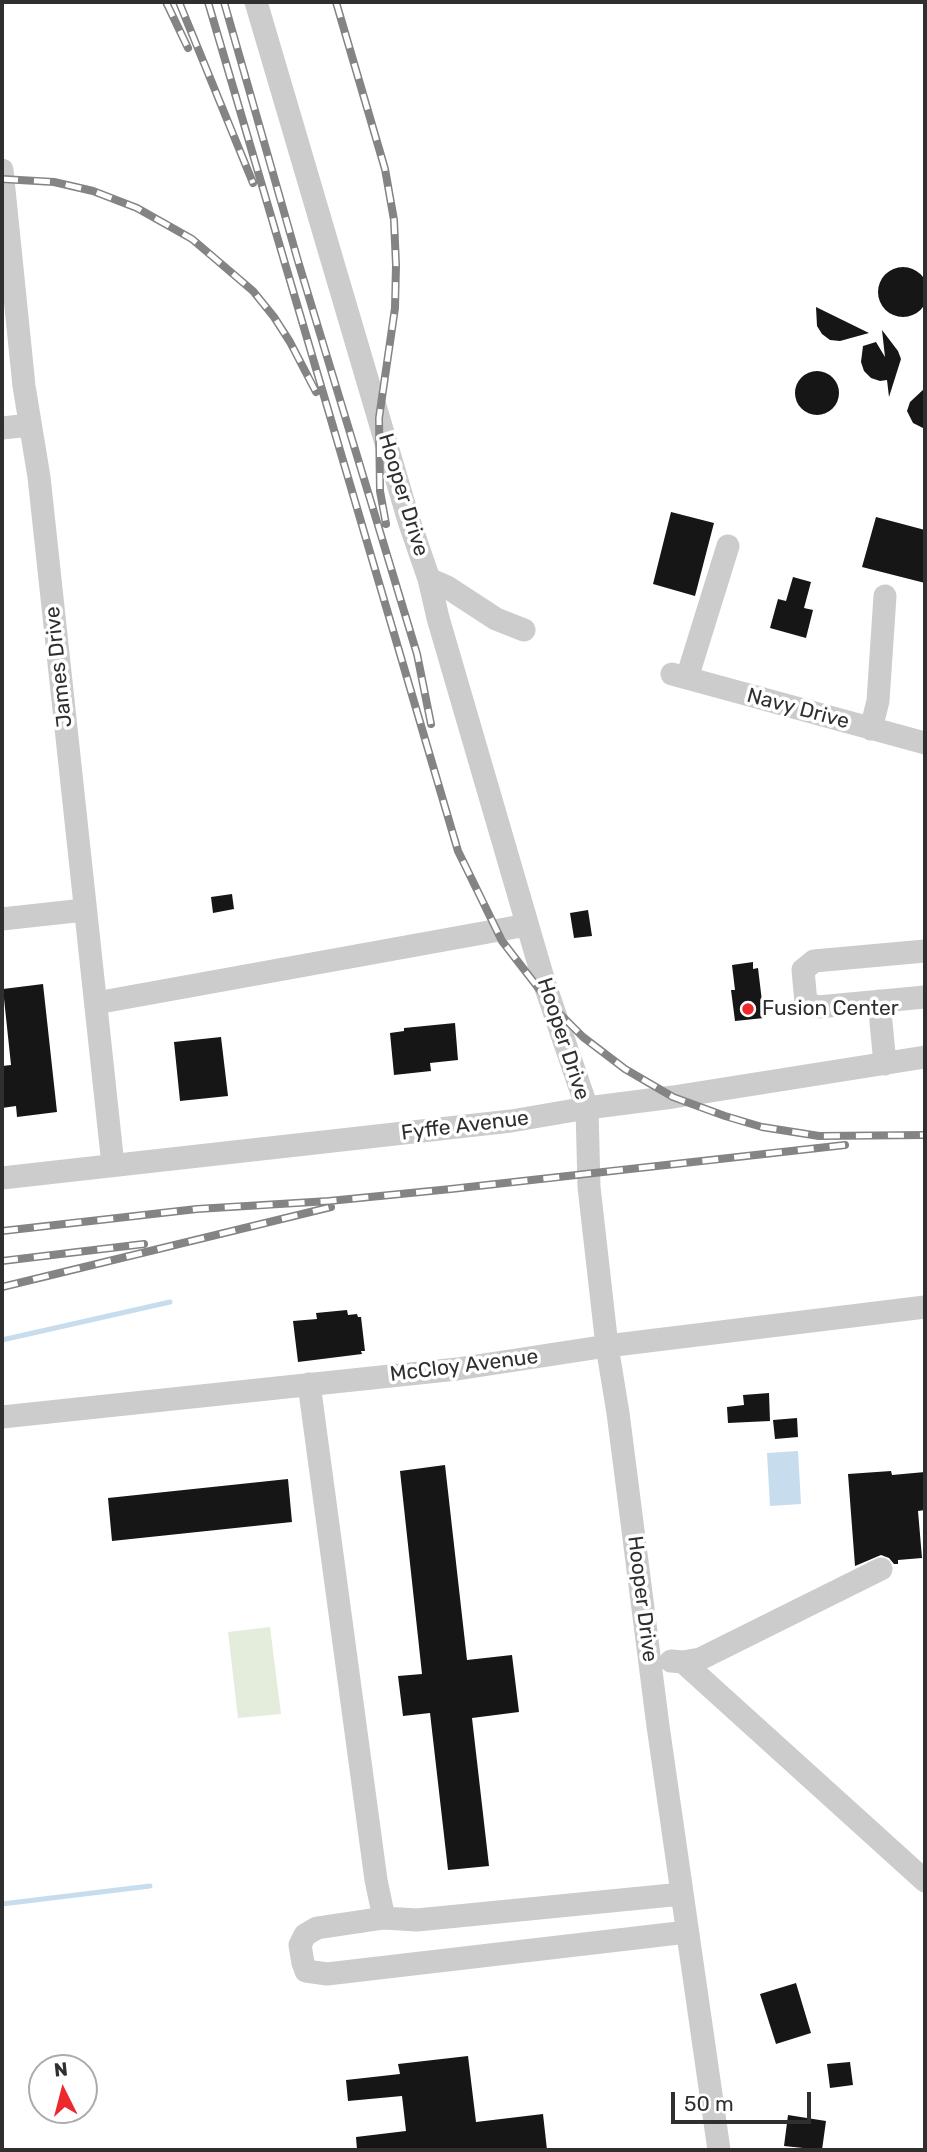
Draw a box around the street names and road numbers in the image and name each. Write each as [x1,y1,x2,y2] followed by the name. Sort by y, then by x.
[372,431,434,559] street label: Hooper Drive
[40,605,78,729] street label: James Drive
[744,683,852,735] street label: Navy Drive
[531,975,595,1103] street label: Hooper Drive
[400,1106,530,1146] street label: Fyffe Avenue
[388,1344,540,1388] street label: McCloy Avenue
[622,1534,662,1664] street label: Hooper Drive

